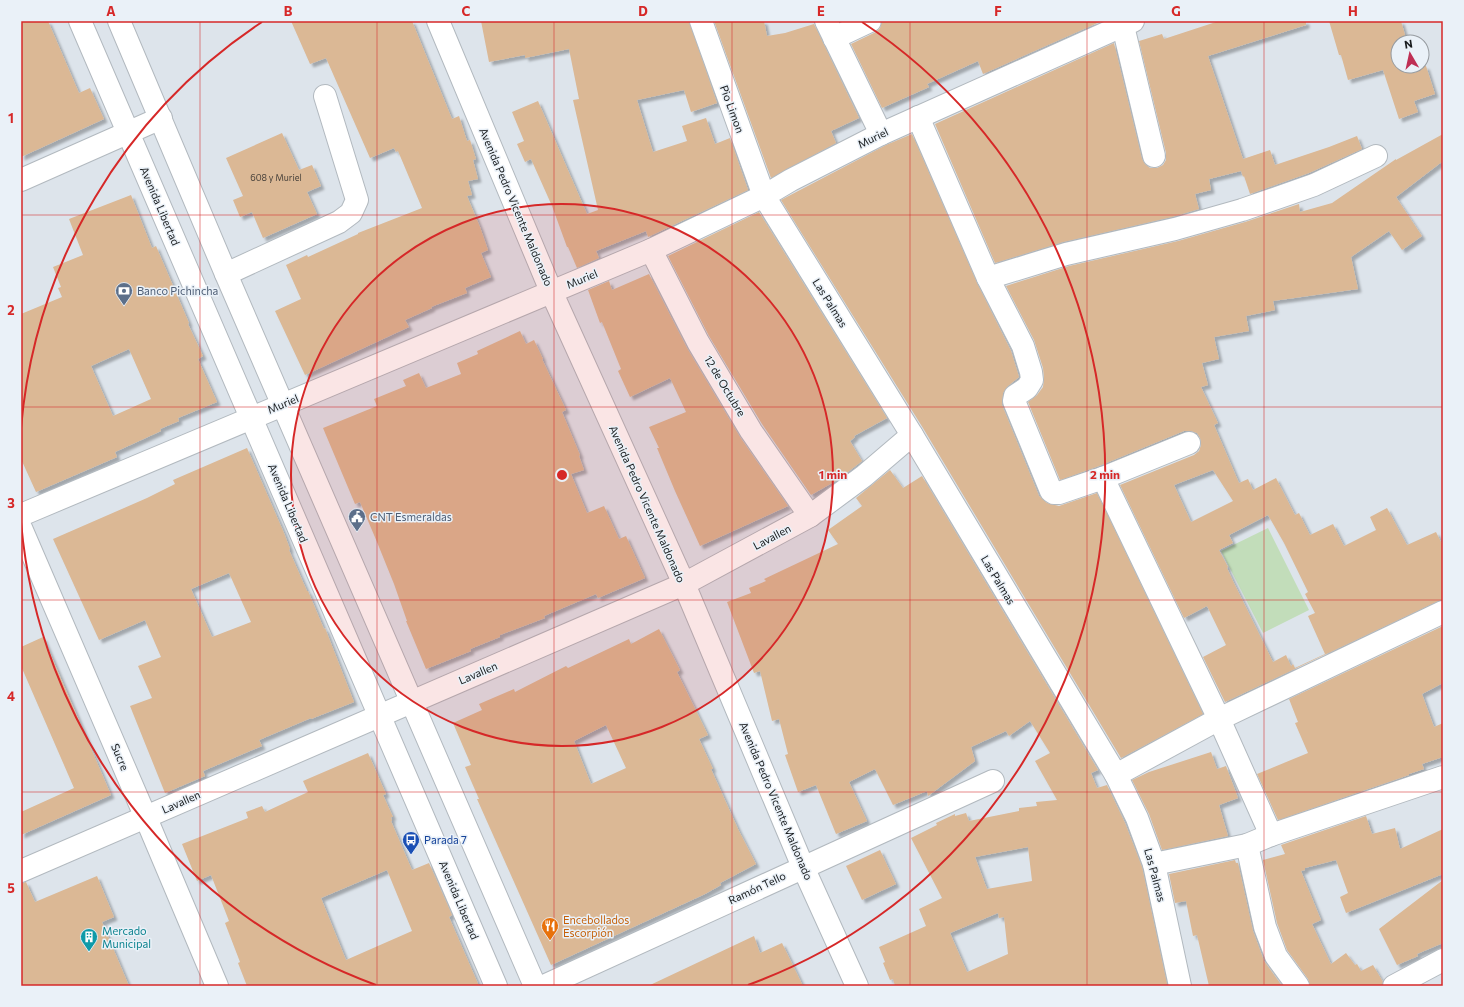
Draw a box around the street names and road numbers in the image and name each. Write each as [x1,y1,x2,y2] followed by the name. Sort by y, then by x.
[718,83,747,135] street label: Pio Limon
[855,125,890,151] street label: Muriel
[477,126,556,288] street label: Avenida Pedro Vicente Maldonado
[138,165,183,247] street label: Avenida Libertad
[564,266,599,291] street label: Muriel
[810,276,851,329] street label: Las Palmas
[702,353,749,419] street label: 12 de Octubre
[265,391,300,416] street label: Muriel
[607,423,688,585] street label: Avenida Pedro Vicente Maldonado
[266,462,311,544] street label: Avenida Libertad
[751,521,793,552] street label: Lavallen
[979,553,1018,607] street label: Las Palmas
[456,659,499,687] street label: Lavallen
[737,720,816,882] street label: Avenida Pedro Vicente Maldonado
[109,741,132,772] street label: Sucre
[159,787,202,816] street label: Lavallen
[1142,847,1169,903] street label: Las Palmas
[437,859,482,941] street label: Avenida Libertad
[726,868,788,907] street label: Ramón Tello

